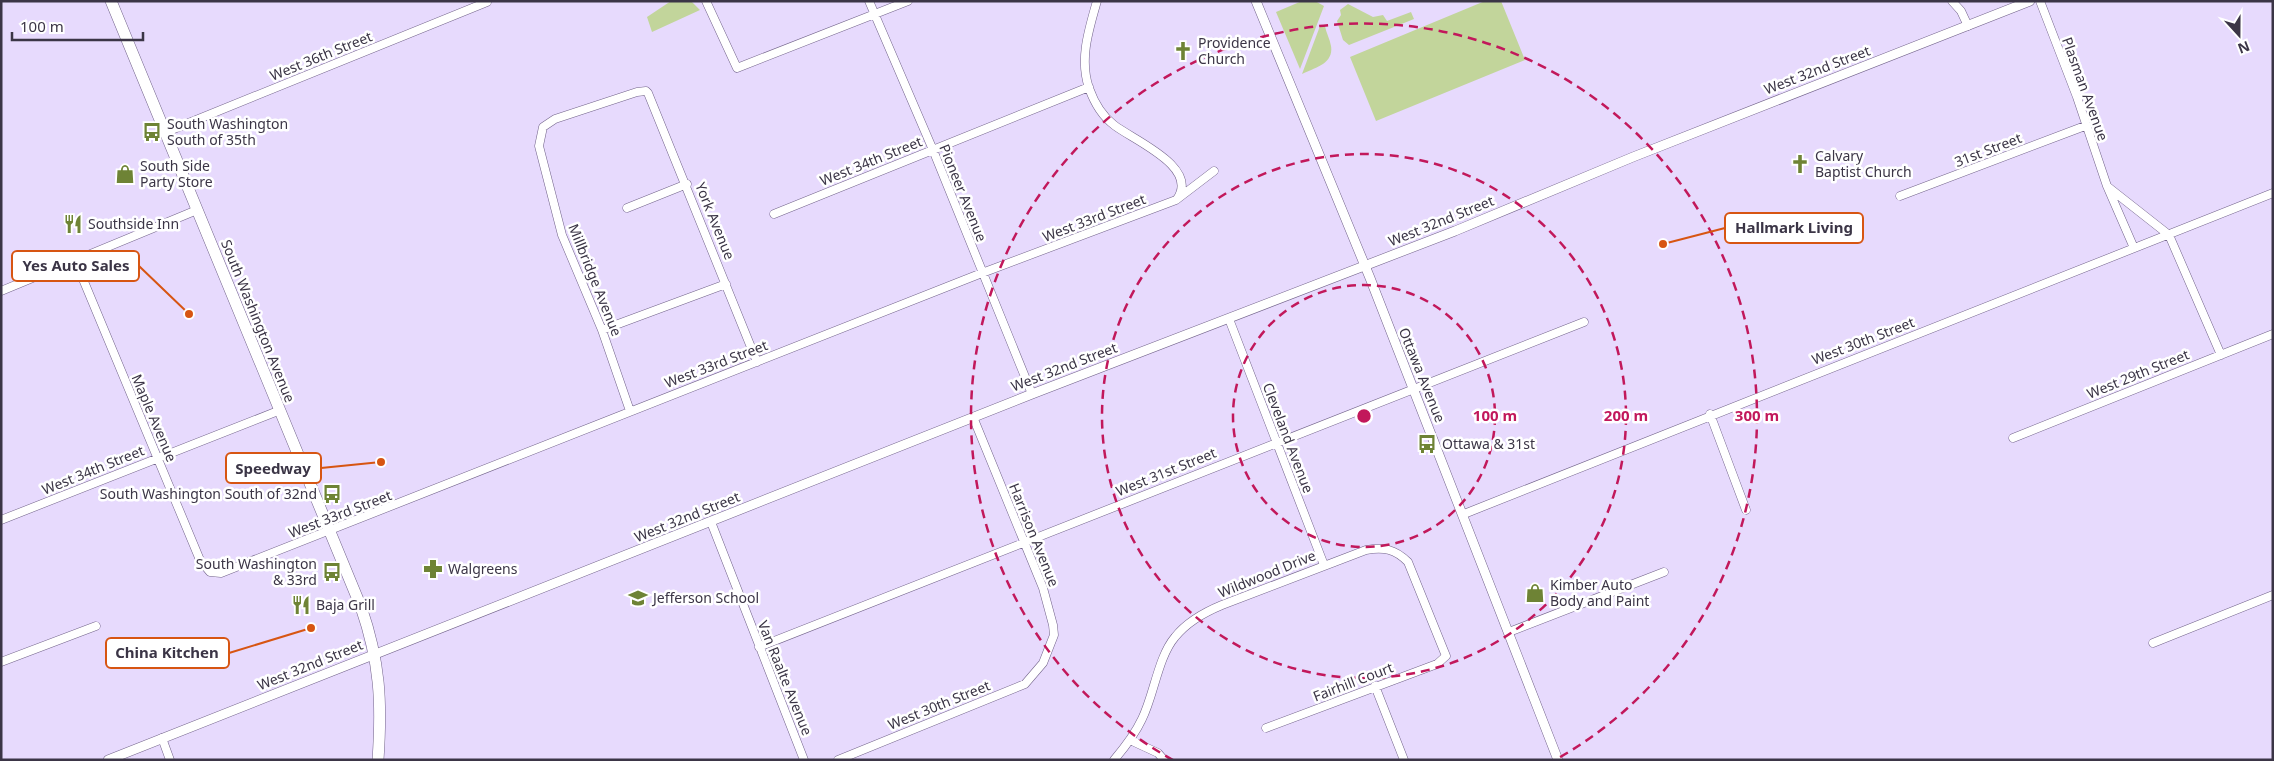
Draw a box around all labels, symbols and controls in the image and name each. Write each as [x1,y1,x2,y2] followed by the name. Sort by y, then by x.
[12,10,144,42] scale bar
[2214,10,2264,60] north arrow
[20,16,64,36] text: 100 m
[267,26,375,85] street label: West 36th Street
[1198,33,1271,68] place label: Providence Church
[2058,34,2113,143] street label: Plasman Avenue
[2235,37,2253,59] text: N
[1172,40,1194,62] church icon: Providence Church
[1761,41,1873,98] street label: West 32nd Street
[167,114,288,149] place label: South Washington South of 35th
[141,121,163,143] bus stop icon: South Washington South of 35th
[1952,128,2024,171] street label: 31st Street
[817,131,925,190] street label: West 34th Street
[935,141,992,244] street label: Pioneer Avenue
[1815,146,1912,181] place label: Calvary Baptist Church
[1789,153,1811,175] church icon: Calvary Baptist Church
[140,156,213,191] place label: South Side Party Store
[114,163,136,185] shop icon: South Side Party Store
[691,179,740,262] street label: York Avenue
[1040,189,1148,246] street label: West 33rd Street
[1385,191,1496,250] street label: West 32nd Street
[62,213,84,235] restaurant icon: Southside Inn
[1725,213,1863,243] callout: Hallmark Living
[88,214,179,233] place label: Southside Inn
[1735,217,1853,237] text: Hallmark Living
[564,221,627,339] street label: Millbridge Avenue
[217,237,300,405] street label: South Washington Avenue
[12,251,139,281] callout: Yes Auto Sales
[22,255,130,275] text: Yes Auto Sales
[1809,312,1917,369] street label: West 30th Street
[1395,325,1450,425] street label: Ottawa Avenue
[662,335,770,392] street label: West 33rd Street
[1008,338,1120,395] street label: West 32nd Street
[2084,344,2192,403] street label: West 29th Street
[127,371,182,465] street label: Maple Avenue
[1259,380,1318,496] street label: Cleveland Avenue
[1473,405,1517,425] text: 100 m
[1604,405,1648,425] text: 200 m
[1735,405,1779,425] text: 300 m
[1355,407,1373,425] centre of rings
[1416,433,1438,455] bus stop icon: Ottawa & 31st
[1442,434,1535,453] place label: Ottawa & 31st
[39,440,147,499] street label: West 34th Street
[1113,443,1219,500] street label: West 31st Street
[226,453,321,483] callout: Speedway
[235,458,311,478] text: Speedway
[1005,480,1064,589] street label: Harrison Avenue
[321,483,343,505] bus stop icon: South Washington South of 32nd
[100,484,317,503] place label: South Washington South of 32nd
[286,485,394,542] street label: West 33rd Street
[631,487,742,546] street label: West 32nd Street
[1215,545,1319,602] street label: Wildwood Drive
[196,554,317,589] place label: South Washington & 33rd
[422,558,444,580] pharmacy icon: Walgreens
[448,559,518,578] place label: Walgreens
[321,561,343,583] bus stop icon: South Washington & 33rd
[1550,575,1649,610] place label: Kimber Auto Body and Paint
[1524,582,1546,604] shop icon: Kimber Auto Body and Paint
[627,587,649,609] school or university icon: Jefferson School
[651,588,759,607] place label: Jefferson School
[290,594,312,616] restaurant icon: Baja Grill
[316,595,375,614] place label: Baja Grill
[754,618,817,738] street label: Van Raalte Avenue
[254,635,365,694] street label: West 32nd Street
[106,638,229,668] callout: China Kitchen
[115,642,219,662] text: China Kitchen
[1310,658,1396,706] street label: Fairhill Court
[885,675,993,734] street label: West 30th Street

